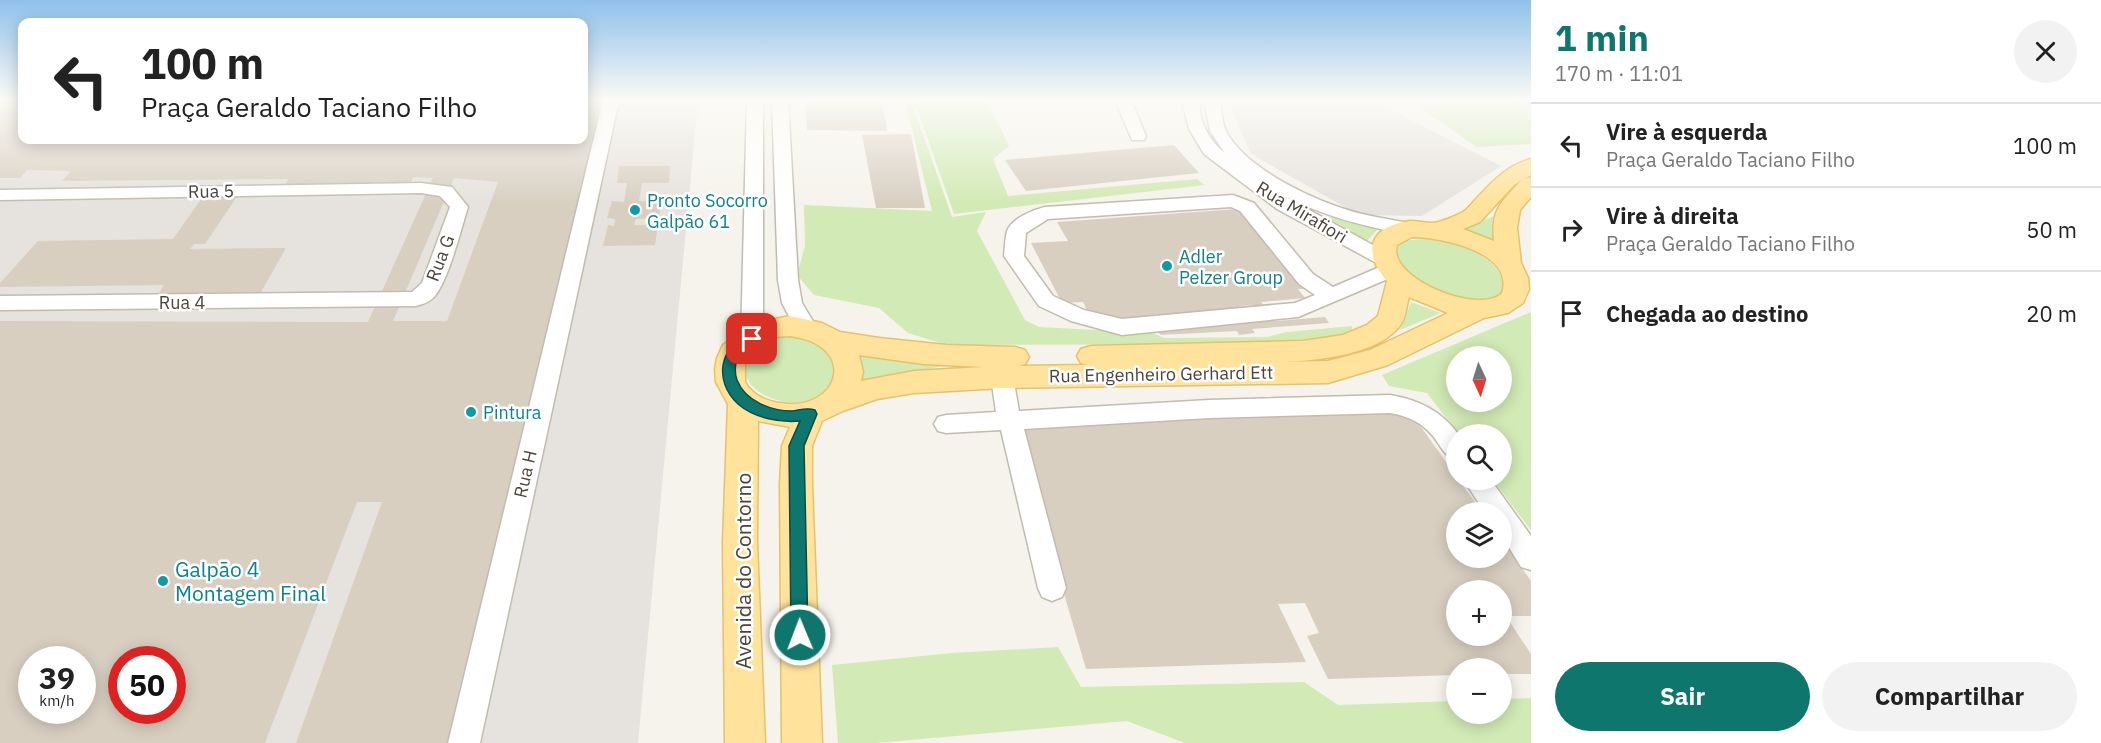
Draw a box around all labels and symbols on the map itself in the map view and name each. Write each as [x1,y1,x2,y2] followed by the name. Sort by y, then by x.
[1252,176,1352,248] street label: Rua Mirafiori
[188,179,234,203] street label: Rua 5
[647,189,768,233] place label: Pronto Socorro Galpão 61
[628,203,642,217] marker: Pronto Socorro Galpão 61
[421,231,459,285] street label: Rua G
[1179,245,1283,289] place label: Adler Pelzer Group
[1160,259,1174,273] marker: Adler Pelzer Group
[159,291,205,314] street label: Rua 4
[726,313,777,364] pin
[1446,346,1512,412] north arrow
[1049,361,1273,387] street label: Rua Engenheiro Gerhard Ett
[483,401,542,424] place label: Pintura
[464,405,478,419] marker: Pintura
[508,448,542,500] street label: Rua H
[729,473,757,669] street label: Avenida do Contorno
[175,555,326,607] place label: Galpão 4 Montagem Final
[156,574,170,588] marker: Galpão 4 Montagem Final
[768,603,832,667] position arrow
[108,646,186,724] speed limit sign: 50

